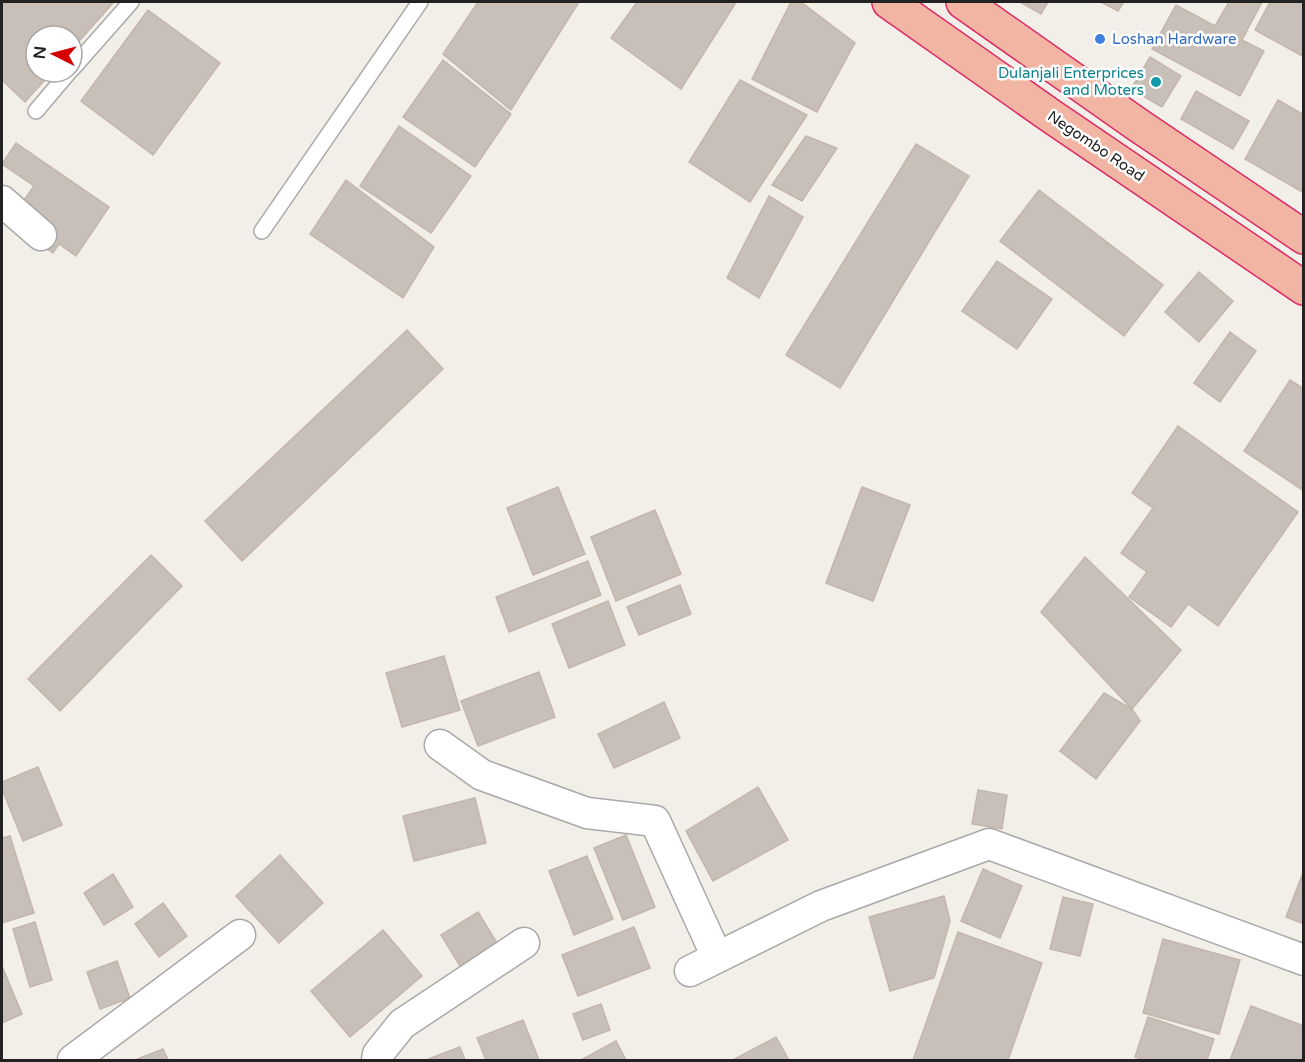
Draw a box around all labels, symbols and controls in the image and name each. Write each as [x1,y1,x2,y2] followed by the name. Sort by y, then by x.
[24,24,84,84] north arrow
[1112,30,1237,48] place label: Loshan Hardware
[1093,32,1107,46] marker: Loshan Hardware
[29,45,51,60] text: N
[998,64,1144,99] place label: Dulanjali Enterprices and Moters
[1149,75,1163,89] marker: Dulanjali Enterprices and Moters
[1044,107,1148,185] street label: Negombo Road

